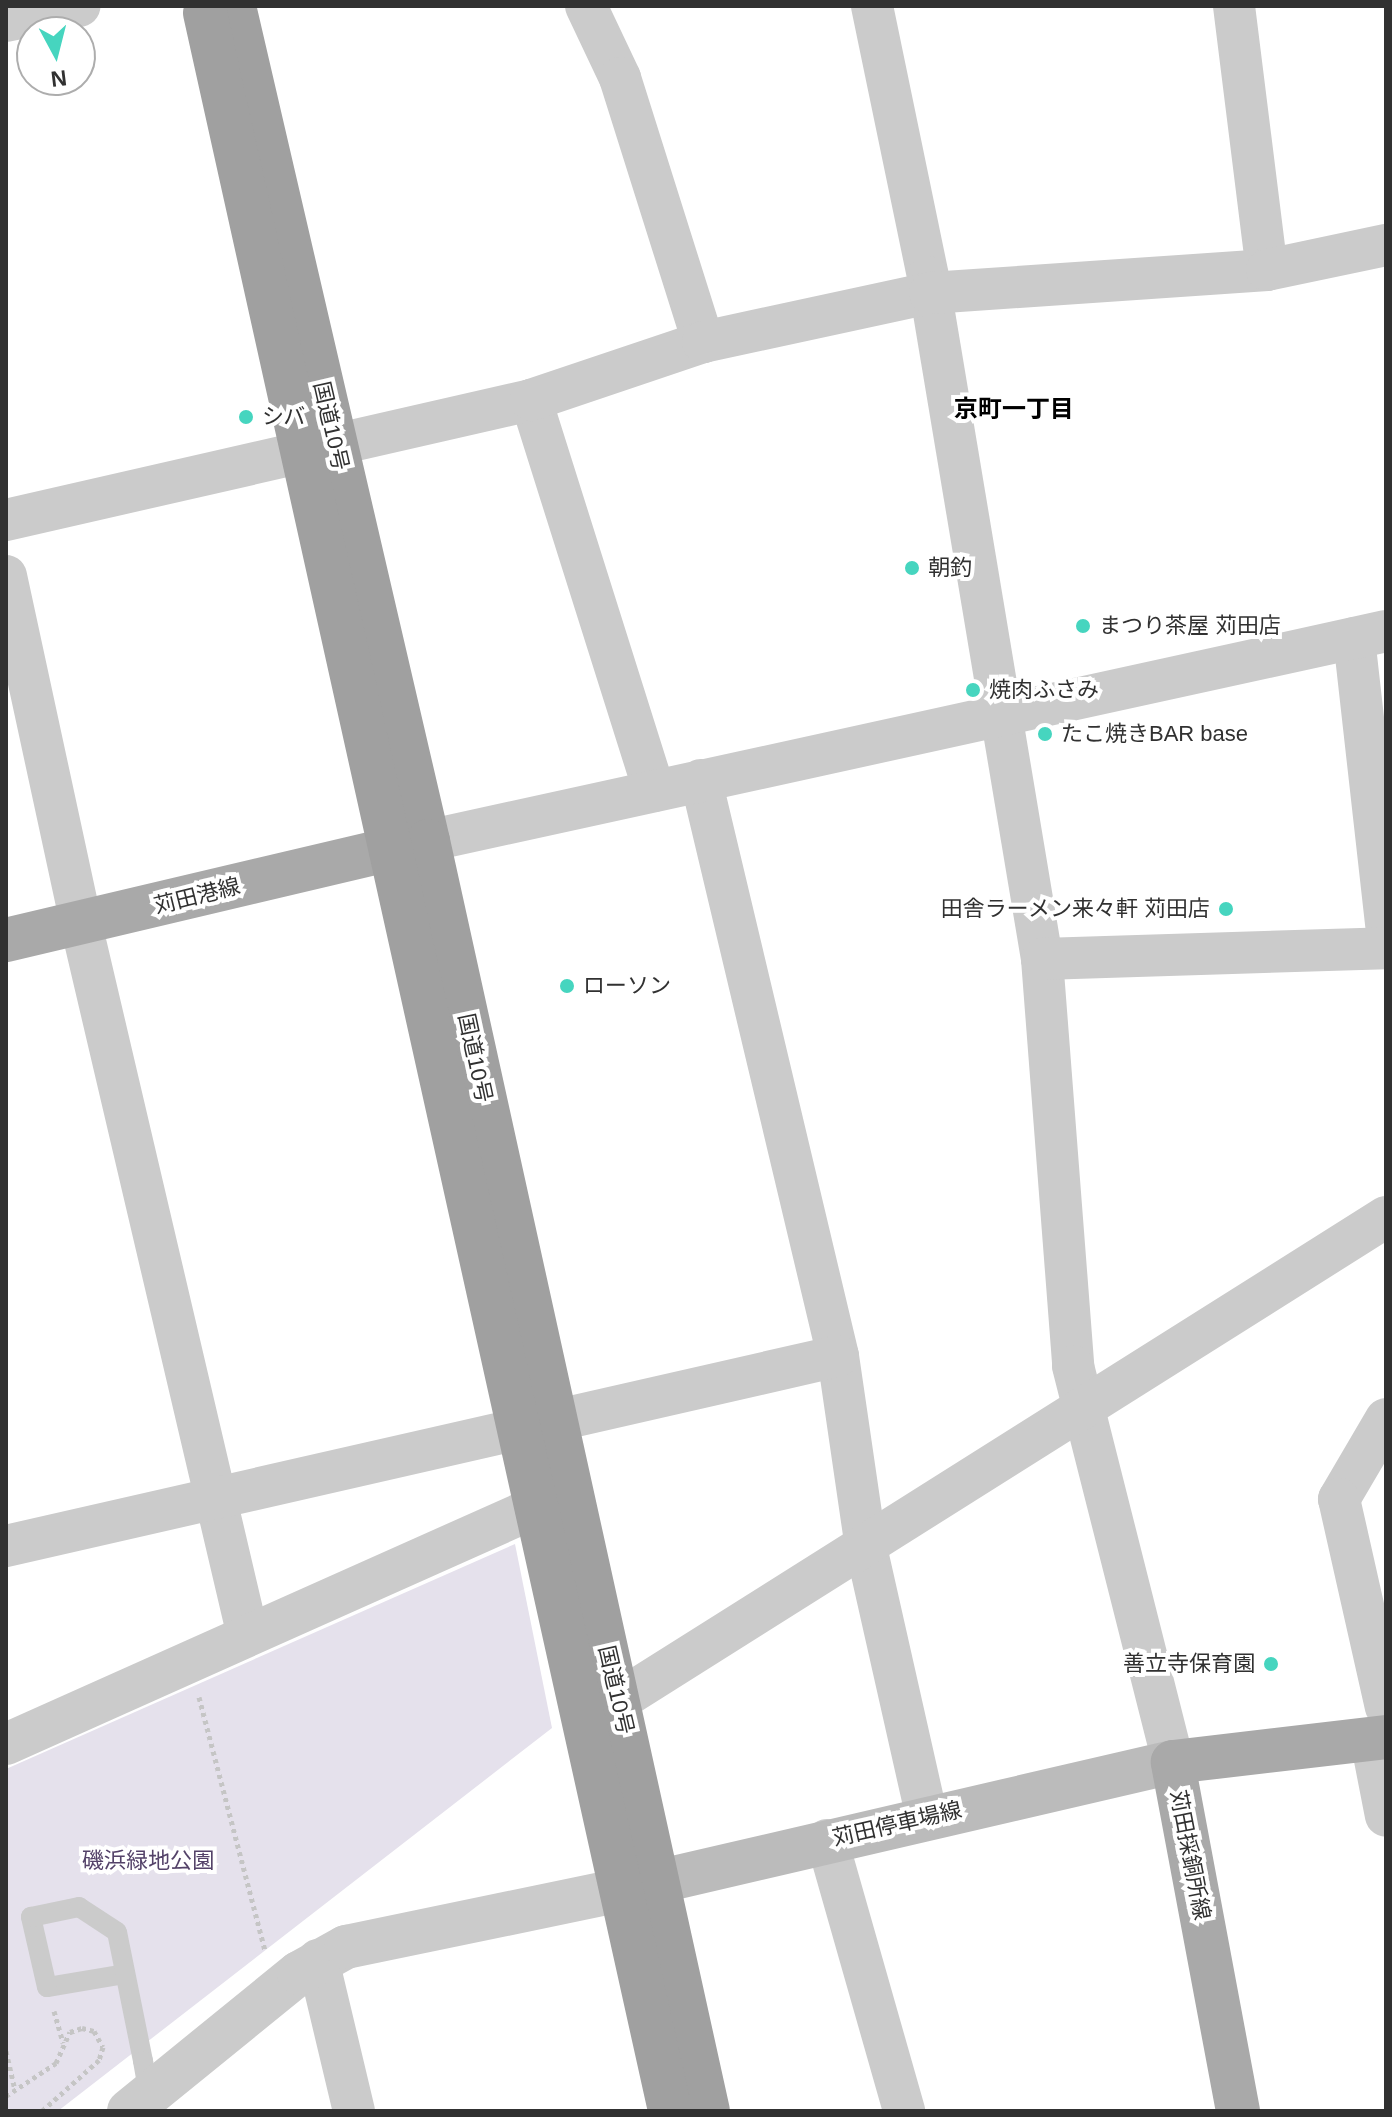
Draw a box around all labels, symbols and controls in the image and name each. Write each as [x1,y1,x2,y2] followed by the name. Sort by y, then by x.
[16,16,96,96] north arrow
[49,65,68,92] text: N
[308,379,354,473] street label: 国道10号
[954,395,1074,423] district label: 京町一丁目
[262,404,306,430] place label: シバ
[237,408,255,426] marker: シバ
[928,555,972,581] place label: 朝釣
[903,559,921,577] marker: 朝釣
[1099,613,1281,639] place label: まつり茶屋 苅田店
[1074,617,1092,635] marker: まつり茶屋 苅田店
[989,677,1099,703] place label: 焼肉ふさみ
[964,681,982,699] marker: 焼肉ふさみ
[1061,721,1248,747] place label: たこ焼きBAR base
[1036,725,1054,743] marker: たこ焼きBAR base
[151,873,243,919] street label: 苅田港線
[940,896,1210,922] place label: 田舎ラーメン来々軒 苅田店
[1217,900,1235,918] marker: 田舎ラーメン来々軒 苅田店
[583,973,671,999] place label: ローソン
[558,977,576,995] marker: ローソン
[453,1011,497,1105] street label: 国道10号
[593,1643,639,1737] street label: 国道10号
[1123,1651,1255,1677] place label: 善立寺保育園
[1262,1655,1280,1673] marker: 善立寺保育園
[1164,1788,1216,1922] street label: 苅田採銅所線
[830,1796,964,1852] street label: 苅田停車場線
[82,1848,214,1874] park label: 磯浜緑地公園

